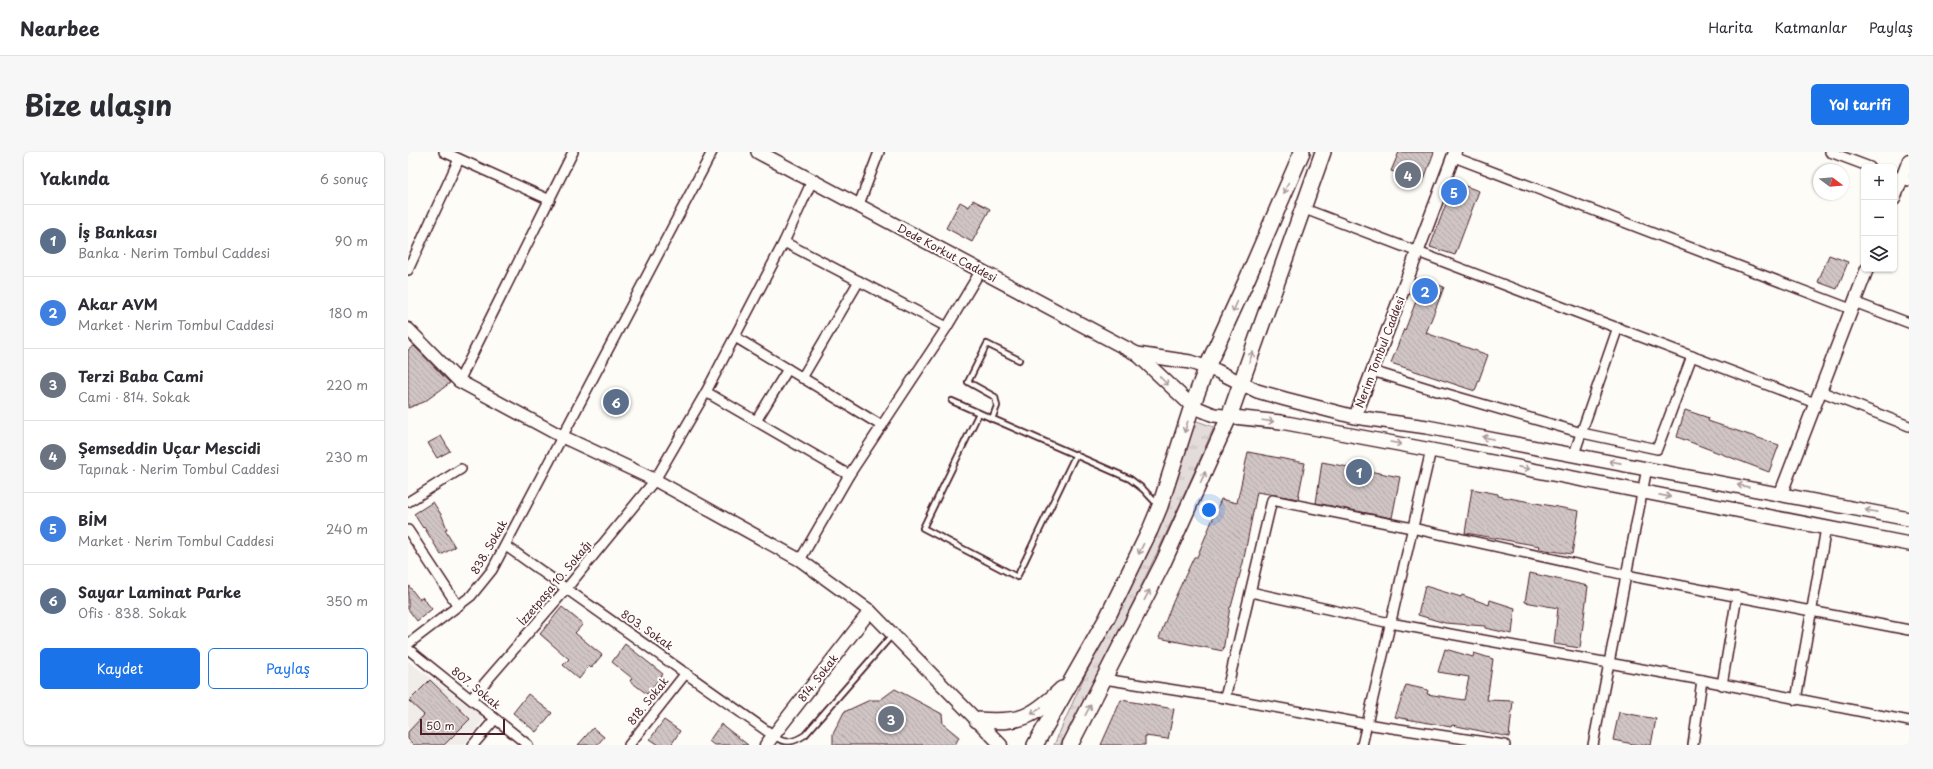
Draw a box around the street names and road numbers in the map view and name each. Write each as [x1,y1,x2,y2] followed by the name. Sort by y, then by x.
[894,219,1000,286] street label: Dede Korkut Caddesi
[1350,294,1409,410] street label: Nerim Tombul Caddesi
[466,516,511,577] street label: 838. Sokak
[514,536,595,629] street label: İzzetpaşa 10. Sokağı
[618,605,677,654] street label: 803. Sokak
[793,650,842,705] street label: 814. Sokak
[448,662,505,713] street label: 807. Sokak
[623,672,673,728] street label: 818. Sokak

